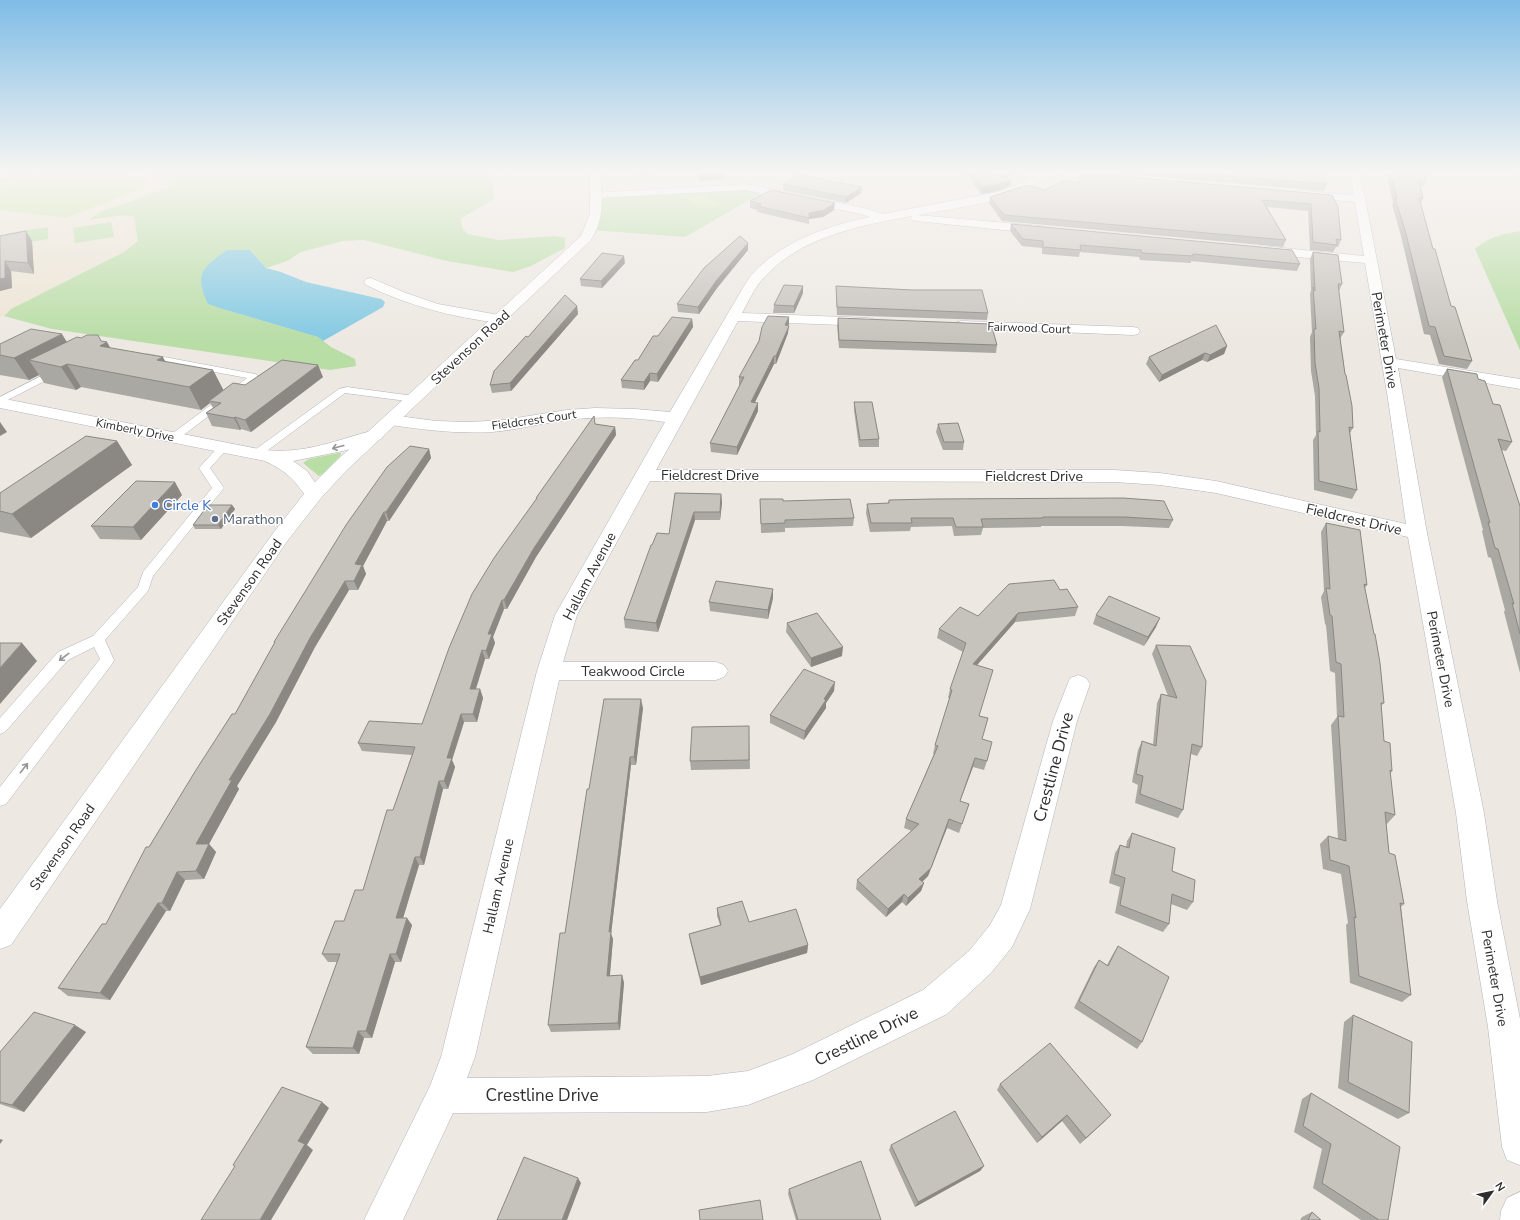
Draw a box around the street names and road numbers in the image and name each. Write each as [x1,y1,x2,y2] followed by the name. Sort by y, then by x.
[1367,290,1402,390] street label: Perimeter Drive
[427,306,514,389] street label: Stevenson Road
[987,319,1072,337] street label: Fairwood Court
[491,406,578,434] street label: Fieldcrest Court
[95,415,175,445] street label: Kimberly Drive
[661,466,759,485] street label: Fieldcrest Drive
[985,467,1083,486] street label: Fieldcrest Drive
[1304,499,1404,540] street label: Fieldcrest Drive
[558,529,621,624] street label: Hallam Avenue
[212,535,286,629] street label: Stevenson Road
[1422,609,1459,709] street label: Perimeter Drive
[581,662,685,681] street label: Teakwood Circle
[1028,710,1079,825] street label: Crestline Drive
[25,800,99,894] street label: Stevenson Road
[478,837,519,936] street label: Hallam Avenue
[1477,928,1512,1028] street label: Perimeter Drive
[810,1001,922,1072] street label: Crestline Drive
[486,1084,598,1107] street label: Crestline Drive

